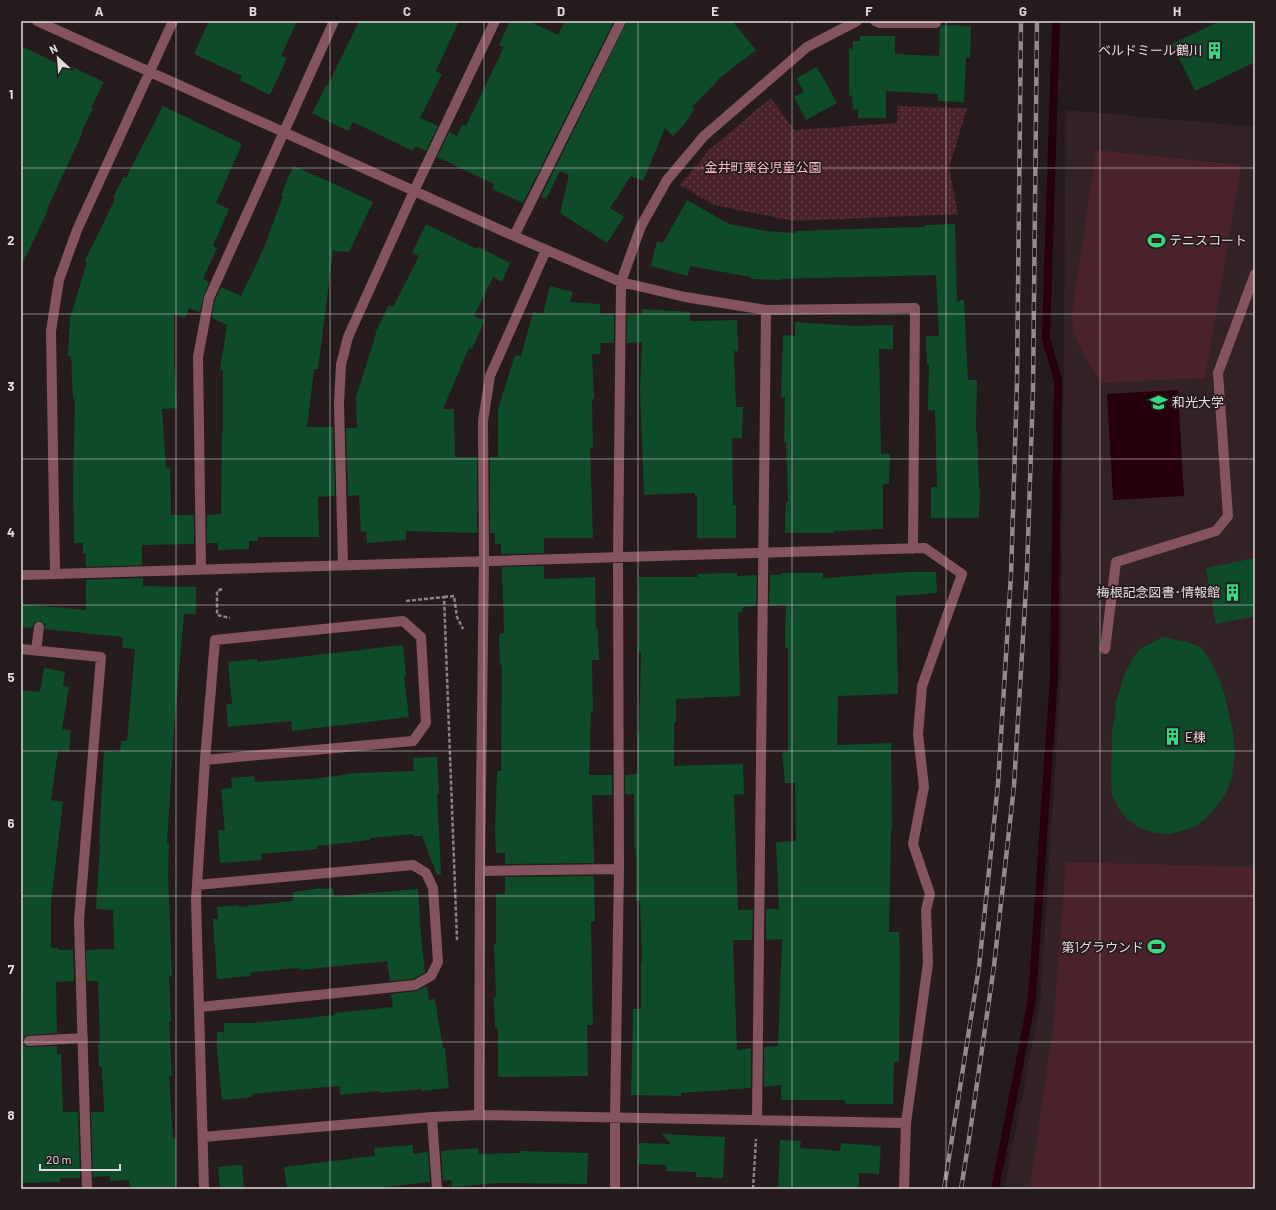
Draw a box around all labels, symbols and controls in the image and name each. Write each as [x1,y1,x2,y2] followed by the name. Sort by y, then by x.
[95,3,104,19] text: A
[249,3,257,19] text: B
[403,3,411,19] text: C
[557,3,565,19] text: D
[711,3,719,19] text: E
[865,3,873,19] text: F
[1019,3,1027,19] text: G
[1173,3,1181,19] text: H
[38,38,78,78] north arrow
[1205,40,1225,60] building icon: ベルドミール鶴川
[47,41,60,56] text: N
[1098,42,1202,58] place label: ベルドミール鶴川
[9,86,13,102] text: 1
[704,159,822,175] park label: 金井町栗谷児童公園
[1146,230,1166,250] sports icon: テニスコート
[7,232,15,248] text: 2
[1169,232,1247,248] place label: テニスコート
[7,378,15,394] text: 3
[1149,392,1169,412] school or university icon: 和光大学
[1172,394,1224,410] place label: 和光大学
[7,524,15,540] text: 4
[1223,582,1243,602] building icon: 梅根記念図書･情報館
[1096,584,1220,600] place label: 梅根記念図書･情報館
[7,669,15,685] text: 5
[1162,727,1182,747] building icon: E棟
[1185,729,1206,745] place label: E棟
[8,815,15,831] text: 6
[1147,937,1167,957] sports icon: 第1グラウンド
[1061,939,1144,955] place label: 第1グラウンド
[8,961,15,977] text: 7
[7,1107,15,1123] text: 8
[40,1146,120,1172] scale bar
[46,1152,72,1166] text: 20 m

